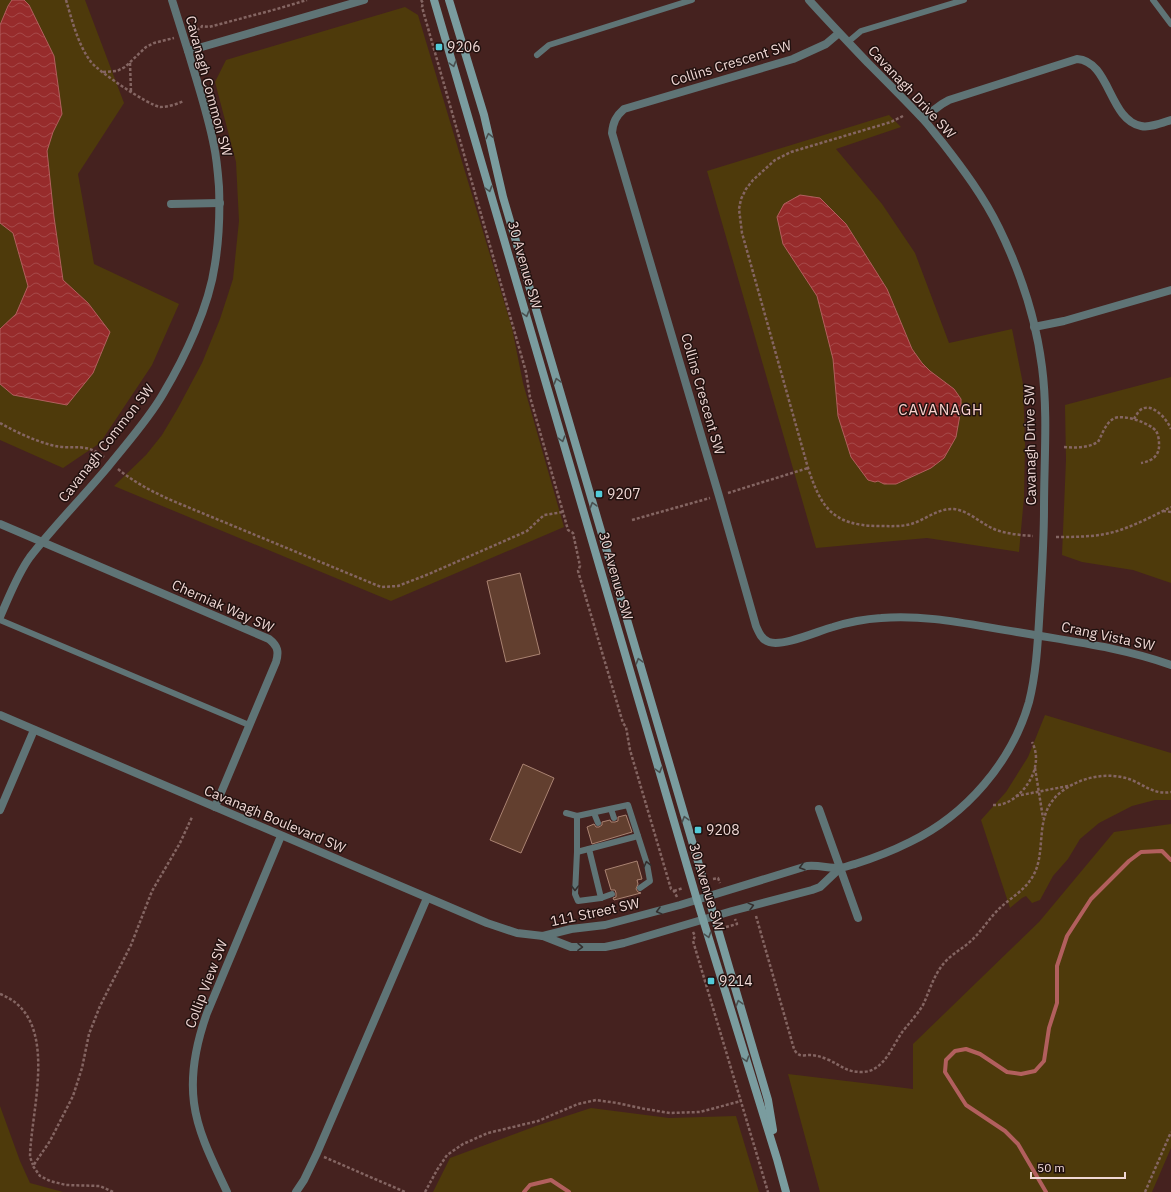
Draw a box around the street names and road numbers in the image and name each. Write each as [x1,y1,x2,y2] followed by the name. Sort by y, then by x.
[182,14,237,159] street label: Cavanagh Common SW
[668,36,794,90] street label: Collins Crescent SW
[864,42,960,143] street label: Cavanagh Drive SW
[504,219,546,312] street label: 30 Avenue SW
[677,331,729,457] street label: Collins Crescent SW
[54,380,158,506] street label: Cavanagh Common SW
[1020,384,1040,506] street label: Cavanagh Drive SW
[595,530,637,623] street label: 30 Avenue SW
[169,575,277,637] street label: Cherniak Way SW
[1060,617,1157,655] street label: Crang Vista SW
[201,781,349,857] street label: Cavanagh Boulevard SW
[685,841,729,934] street label: 30 Avenue SW
[549,894,642,930] street label: 111 Street SW
[181,937,231,1031] street label: Collip View SW

